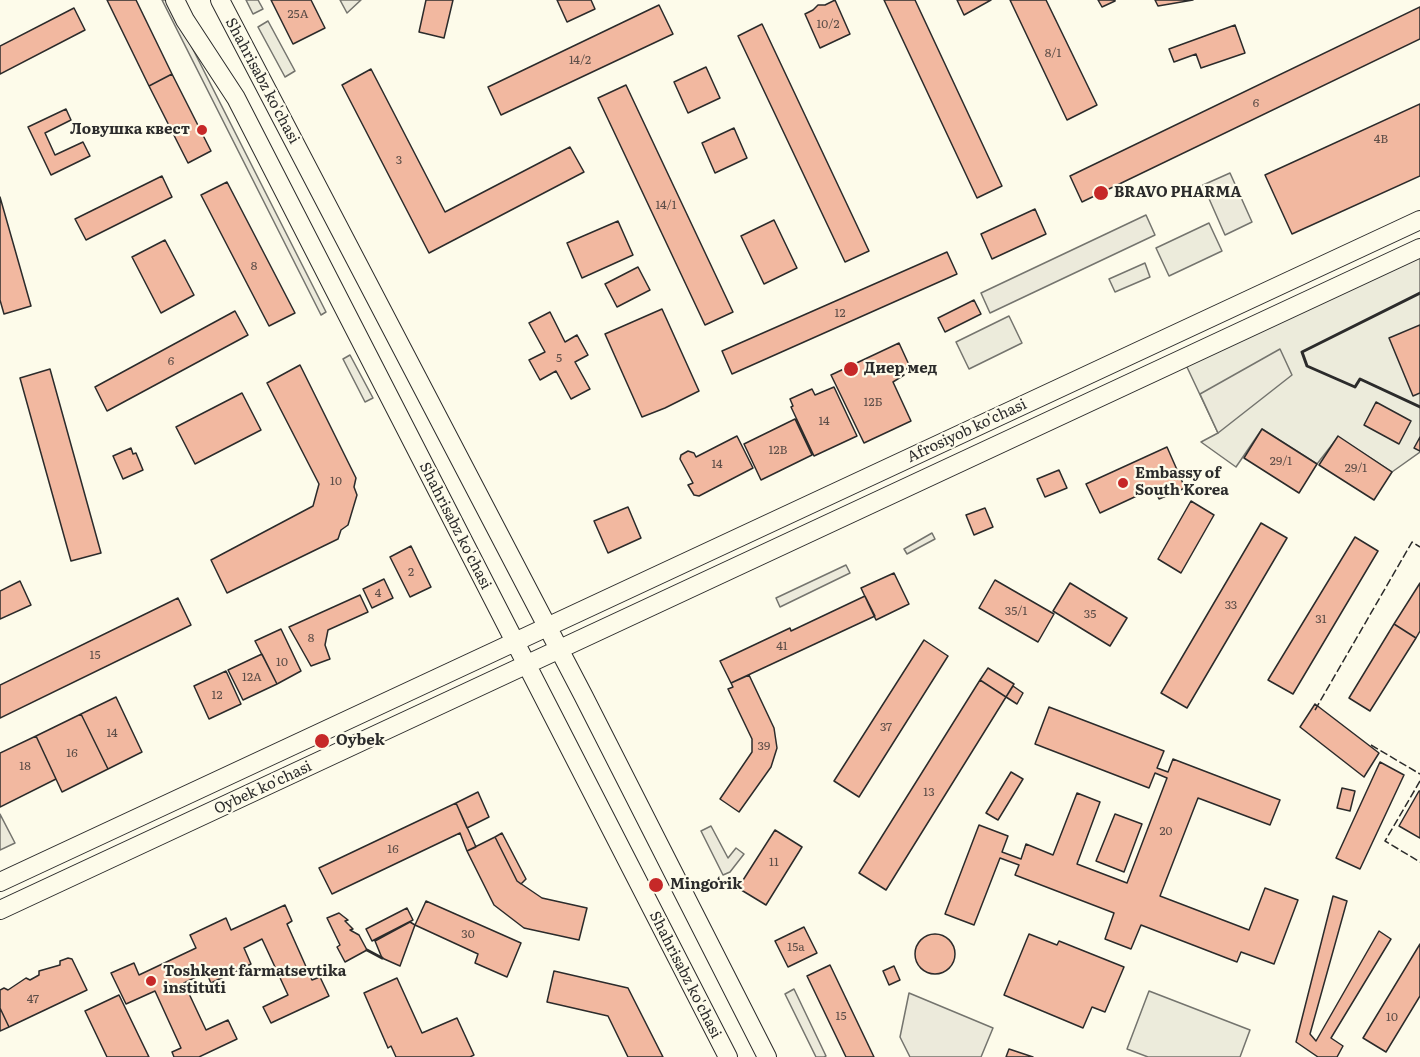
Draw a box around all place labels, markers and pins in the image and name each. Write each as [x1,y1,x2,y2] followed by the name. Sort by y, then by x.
[70,121,190,139] place label: Ловушка квест
[195,123,209,137] marker: Ловушка квест
[1092,184,1110,202] marker: BRAVO PHARMA
[1114,184,1242,202] place label: BRAVO PHARMA
[842,360,860,378] marker: Диер мед
[864,360,937,378] place label: Диер мед
[1135,465,1229,500] place label: Embassy of South Korea
[1116,476,1130,490] marker: Embassy of South Korea
[313,732,331,750] marker: Oybek
[336,732,385,750] place label: Oybek
[647,876,665,894] marker: Mingoʻrik
[670,876,742,894] place label: Mingoʻrik
[163,963,347,998] place label: Toshkent farmatsevtika instituti
[144,974,158,988] marker: Toshkent farmatsevtika instituti

